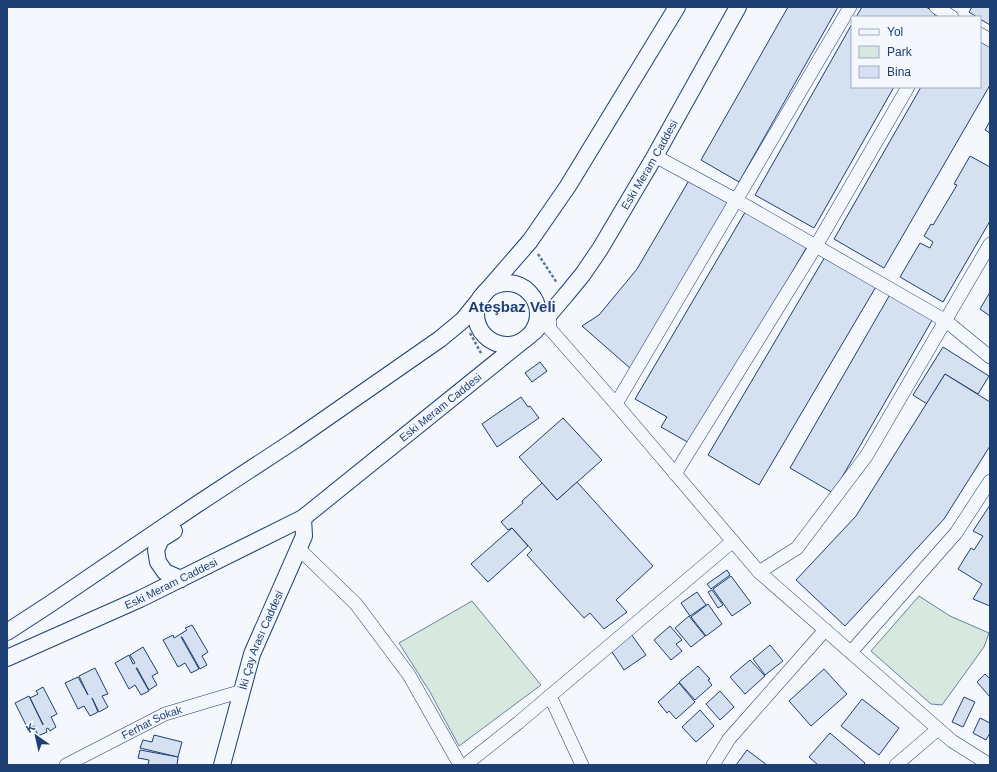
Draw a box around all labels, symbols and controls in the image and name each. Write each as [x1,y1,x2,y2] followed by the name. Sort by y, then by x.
[851,16,981,88] legend
[887,25,903,39] text: Yol
[887,45,913,59] text: Park
[887,65,911,79] text: Bina
[619,118,680,212] street label: Eski Meram Caddesi
[468,298,556,315] district label: Ateşbaz Veli
[397,371,484,444] street label: Eski Meram Caddesi
[123,556,219,611] street label: Eski Meram Caddesi
[237,589,285,691] street label: İki Çay Arası Caddesi
[119,703,184,741] street label: Ferhat Sokak
[16,716,56,756] north arrow
[24,720,37,735] text: K

